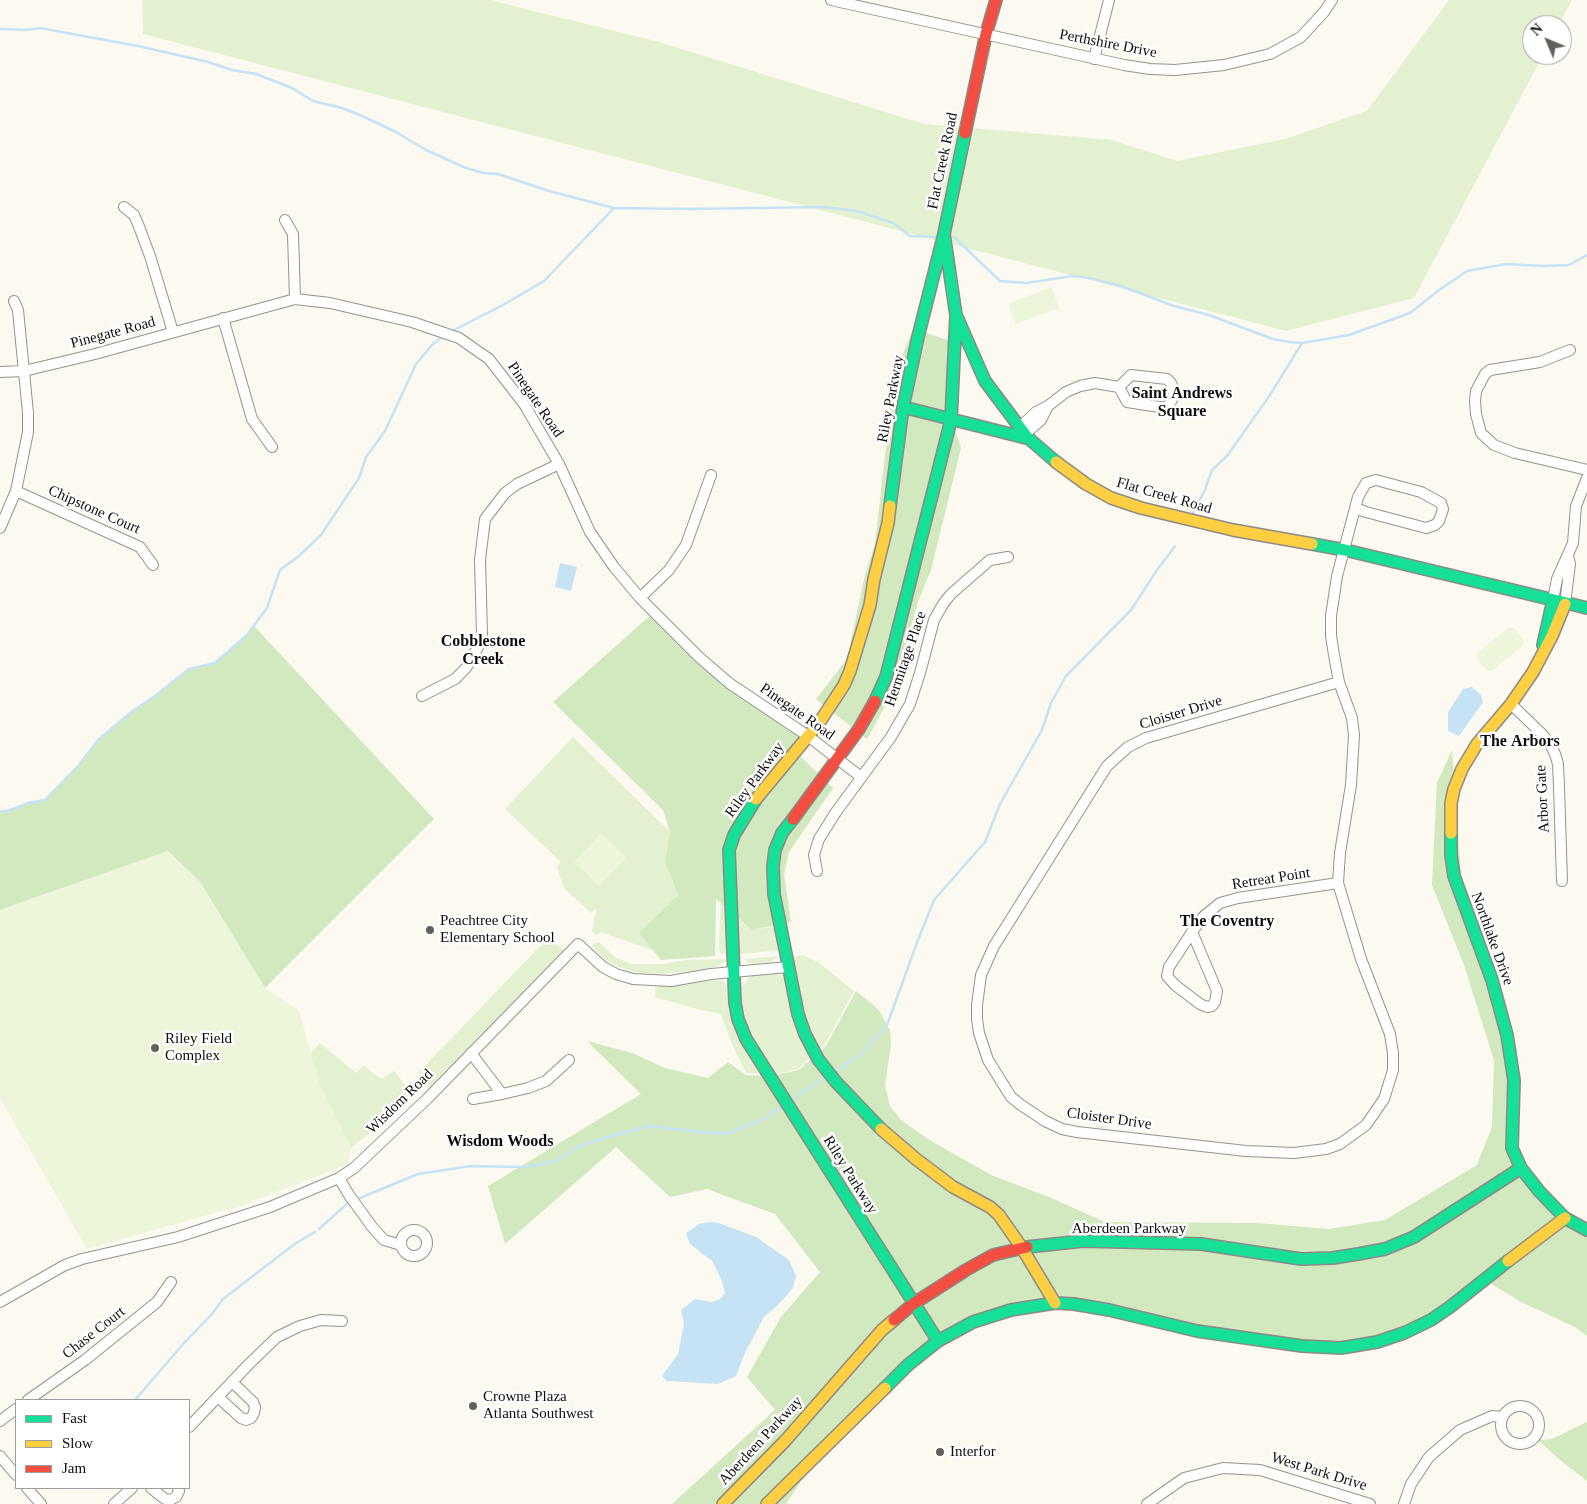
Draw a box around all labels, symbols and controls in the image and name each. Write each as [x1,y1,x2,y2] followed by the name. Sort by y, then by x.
[1522,15,1572,65] north arrow
[1528,21,1546,39] text: N
[1058,26,1158,62] street label: Perthshire Drive
[924,111,962,211] street label: Flat Creek Road
[69,313,157,353] street label: Pinegate Road
[874,354,908,444] street label: Riley Parkway
[503,359,567,441] street label: Pinegate Road
[1132,384,1232,422] district label: Saint Andrews Square
[1114,474,1214,518] street label: Flat Creek Road
[45,482,143,538] street label: Chipstone Court
[881,609,931,709] street label: Hermitage Place
[441,632,525,670] district label: Cobblestone Creek
[756,680,838,744] street label: Pinegate Road
[1138,692,1224,734] street label: Cloister Drive
[1480,732,1560,752] district label: The Arbors
[722,739,788,821] street label: Riley Parkway
[1532,765,1554,833] street label: Arbor Gate
[1231,864,1311,894] street label: Retreat Point
[1467,890,1517,988] street label: Northlake Drive
[440,912,555,947] place label: Peachtree City Elementary School
[1180,912,1274,932] district label: The Coventry
[424,924,436,936] marker: Peachtree City Elementary School
[165,1030,232,1065] place label: Riley Field Complex
[149,1042,161,1054] marker: Riley Field Complex
[363,1066,437,1138] street label: Wisdom Road
[1065,1104,1153,1134] street label: Cloister Drive
[447,1132,553,1152] district label: Wisdom Woods
[819,1133,881,1217] street label: Riley Parkway
[1072,1220,1186,1238] street label: Aberdeen Parkway
[59,1303,129,1363] street label: Chase Court
[483,1388,593,1423] place label: Crowne Plaza Atlanta Southwest
[715,1393,807,1489] street label: Aberdeen Parkway
[15,1399,190,1489] legend
[467,1400,479,1412] marker: Crowne Plaza Atlanta Southwest
[62,1410,87,1426] text: Fast
[62,1435,93,1451] text: Slow
[950,1443,996,1461] place label: Interfor
[934,1446,946,1458] marker: Interfor
[1269,1449,1369,1495] street label: West Park Drive
[62,1460,86,1476] text: Jam

